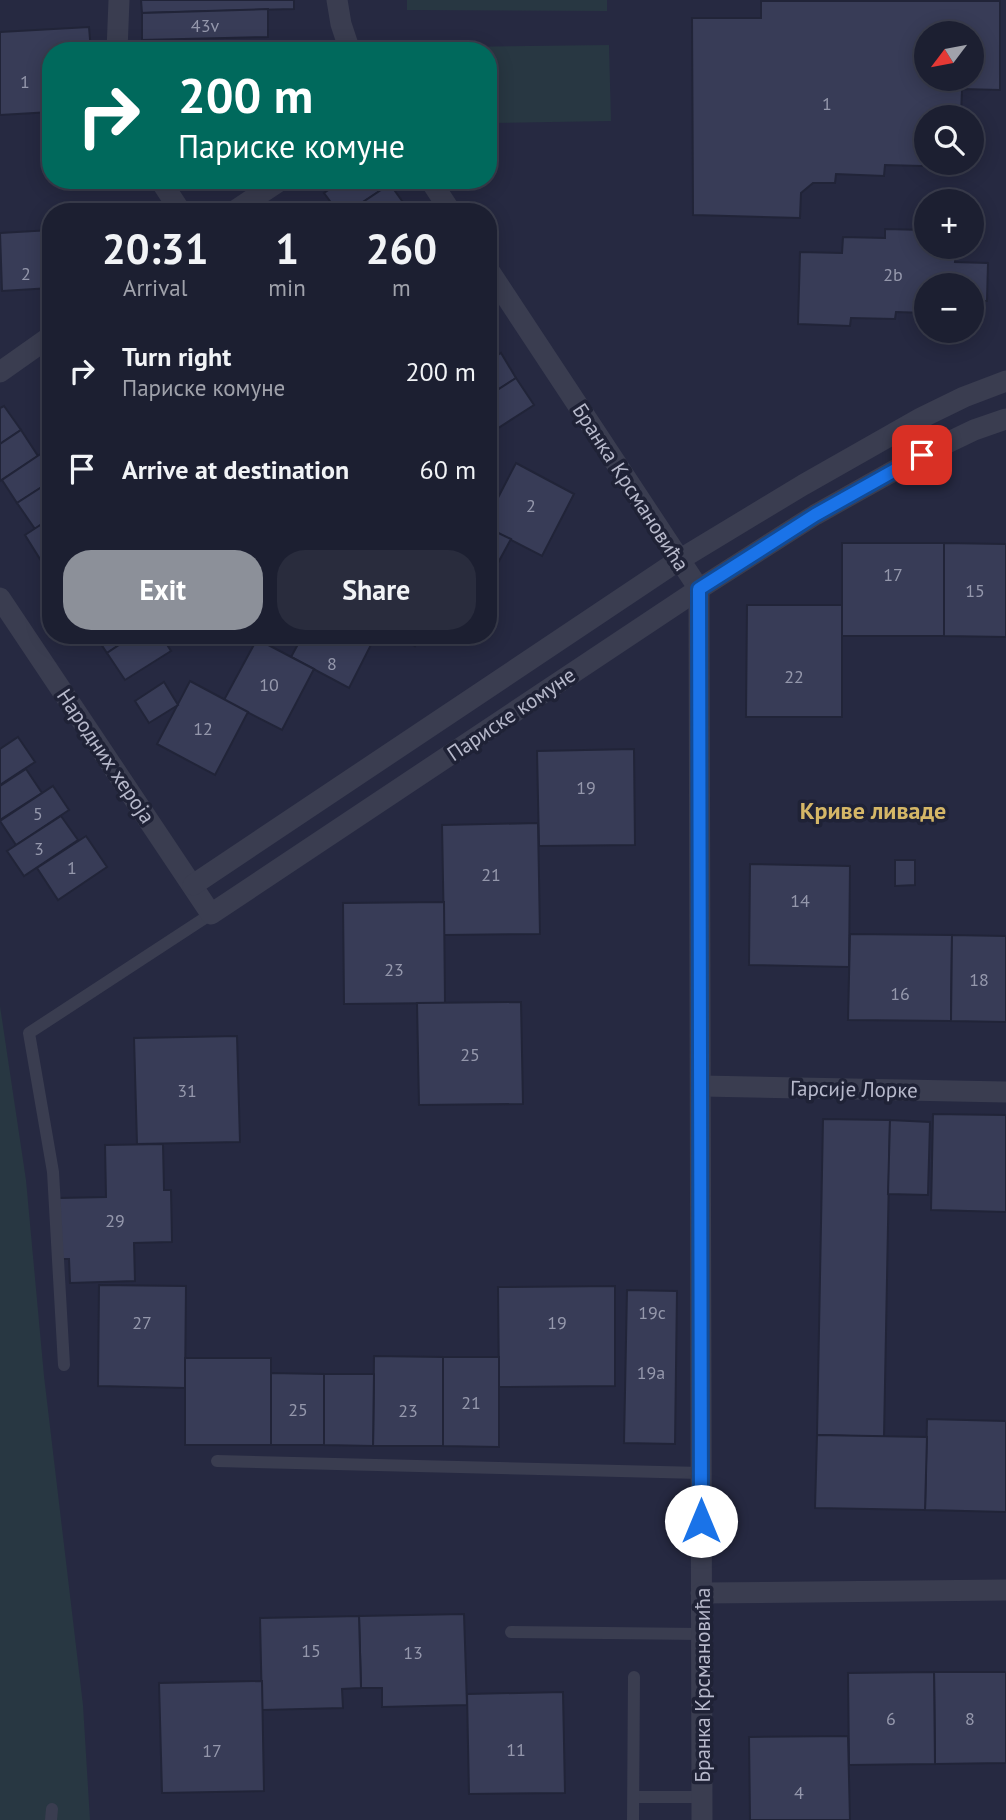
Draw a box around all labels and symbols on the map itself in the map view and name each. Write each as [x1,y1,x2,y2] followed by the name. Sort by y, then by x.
[191,14,219,37] house number: 43v
[914,21,984,91] north arrow
[20,70,30,93] house number: 1
[822,92,832,115] house number: 1
[21,262,31,285] house number: 2
[883,263,903,286] house number: 2b
[567,398,695,576] street label: Бранка Крсмановића
[892,425,952,485] pin
[526,494,536,517] house number: 2
[883,563,903,586] house number: 17
[965,579,985,602] house number: 15
[327,652,337,675] house number: 8
[442,661,580,767] street label: Париске комуне
[784,665,804,688] house number: 22
[259,673,279,696] house number: 10
[51,683,161,829] street label: Народних хероја
[193,717,213,740] house number: 12
[576,776,596,799] house number: 19
[800,795,946,826] district label: Криве ливаде
[33,802,43,825] house number: 5
[34,837,44,860] house number: 3
[67,856,77,879] house number: 1
[481,863,501,886] house number: 21
[790,889,810,912] house number: 14
[384,958,404,981] house number: 23
[969,968,989,991] house number: 18
[890,982,910,1005] house number: 16
[460,1043,480,1066] house number: 25
[790,1074,918,1104] street label: Гарсије Лорке
[177,1079,197,1102] house number: 31
[105,1209,125,1232] house number: 29
[638,1301,666,1324] house number: 19c
[132,1311,152,1334] house number: 27
[547,1311,567,1334] house number: 19
[637,1361,665,1384] house number: 19a
[461,1391,481,1414] house number: 21
[288,1398,308,1421] house number: 25
[398,1399,418,1422] house number: 23
[664,1484,738,1558] position arrow
[689,1588,716,1782] street label: Бранка Крсмановића
[301,1639,321,1662] house number: 15
[403,1641,423,1664] house number: 13
[886,1707,896,1730] house number: 6
[965,1707,975,1730] house number: 8
[506,1738,526,1761] house number: 11
[202,1739,222,1762] house number: 17
[794,1781,804,1804] house number: 4

